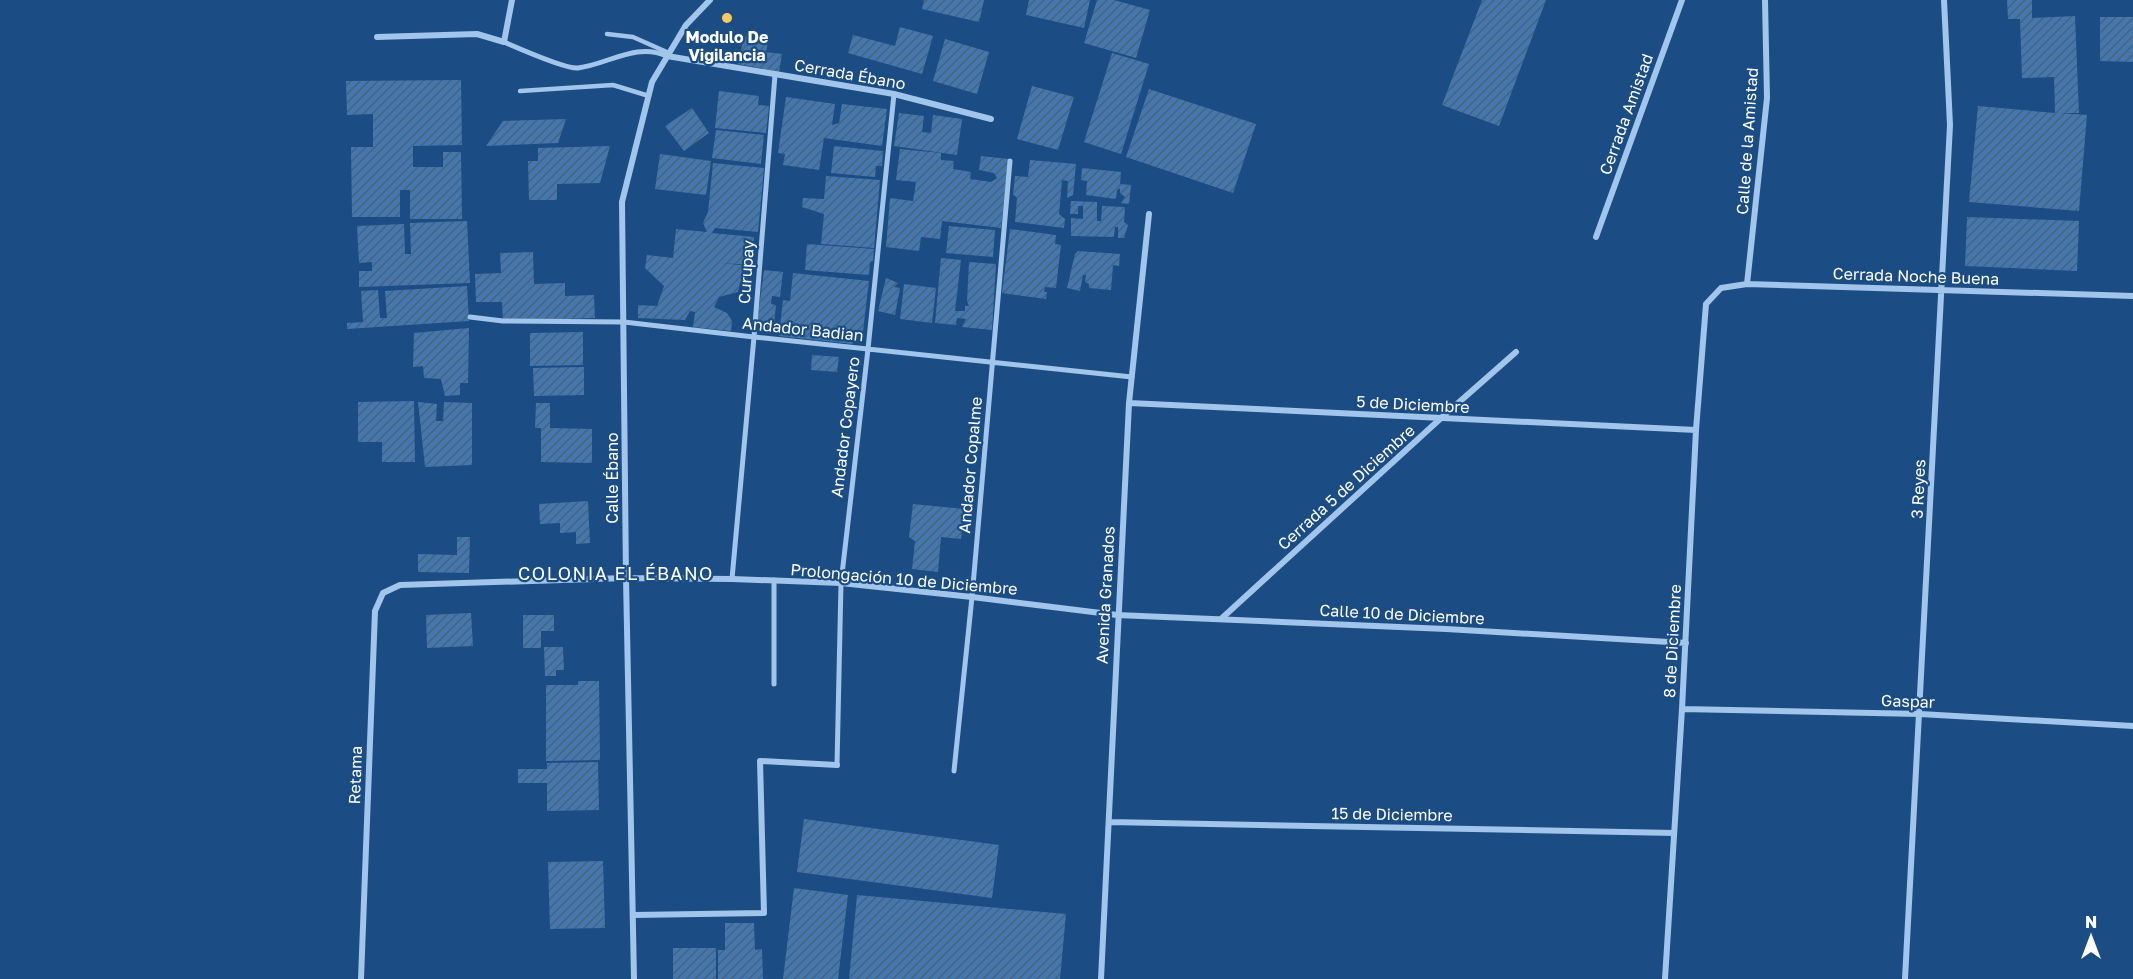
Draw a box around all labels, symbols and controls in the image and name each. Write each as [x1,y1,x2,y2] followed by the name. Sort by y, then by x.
[720,11,734,25] marker: Modulo De Vigilancia
[686,27,768,65] place label: Modulo De Vigilancia
[1595,51,1657,177] street label: Cerrada Amistad
[793,54,907,94] street label: Cerrada Ébano
[1732,67,1762,215] street label: Calle de la Amistad
[734,239,758,305] street label: Curupay
[1832,263,2000,289] street label: Cerrada Noche Buena
[741,313,865,345] street label: Andador Badian
[826,355,864,499] street label: Andador Copayero
[1356,391,1470,417] street label: 5 de Diciembre
[954,396,986,534] street label: Andador Copalme
[1273,420,1419,554] street label: Cerrada 5 de Diciembre
[602,432,622,524] street label: Calle Ébano
[1906,459,1930,519] street label: 3 Reyes
[1091,526,1119,664] street label: Avenida Granados
[790,559,1018,599] street label: Prolongación 10 de Diciembre
[518,562,714,584] district label: COLONIA EL ÉBANO
[1659,584,1685,698] street label: 8 de Diciembre
[1319,600,1485,628] street label: Calle 10 de Diciembre
[1881,690,1935,712] street label: Gaspar
[344,745,366,805] street label: Retama
[1331,803,1453,825] street label: 15 de Diciembre
[2061,907,2121,967] north arrow
[2085,912,2097,932] text: N

